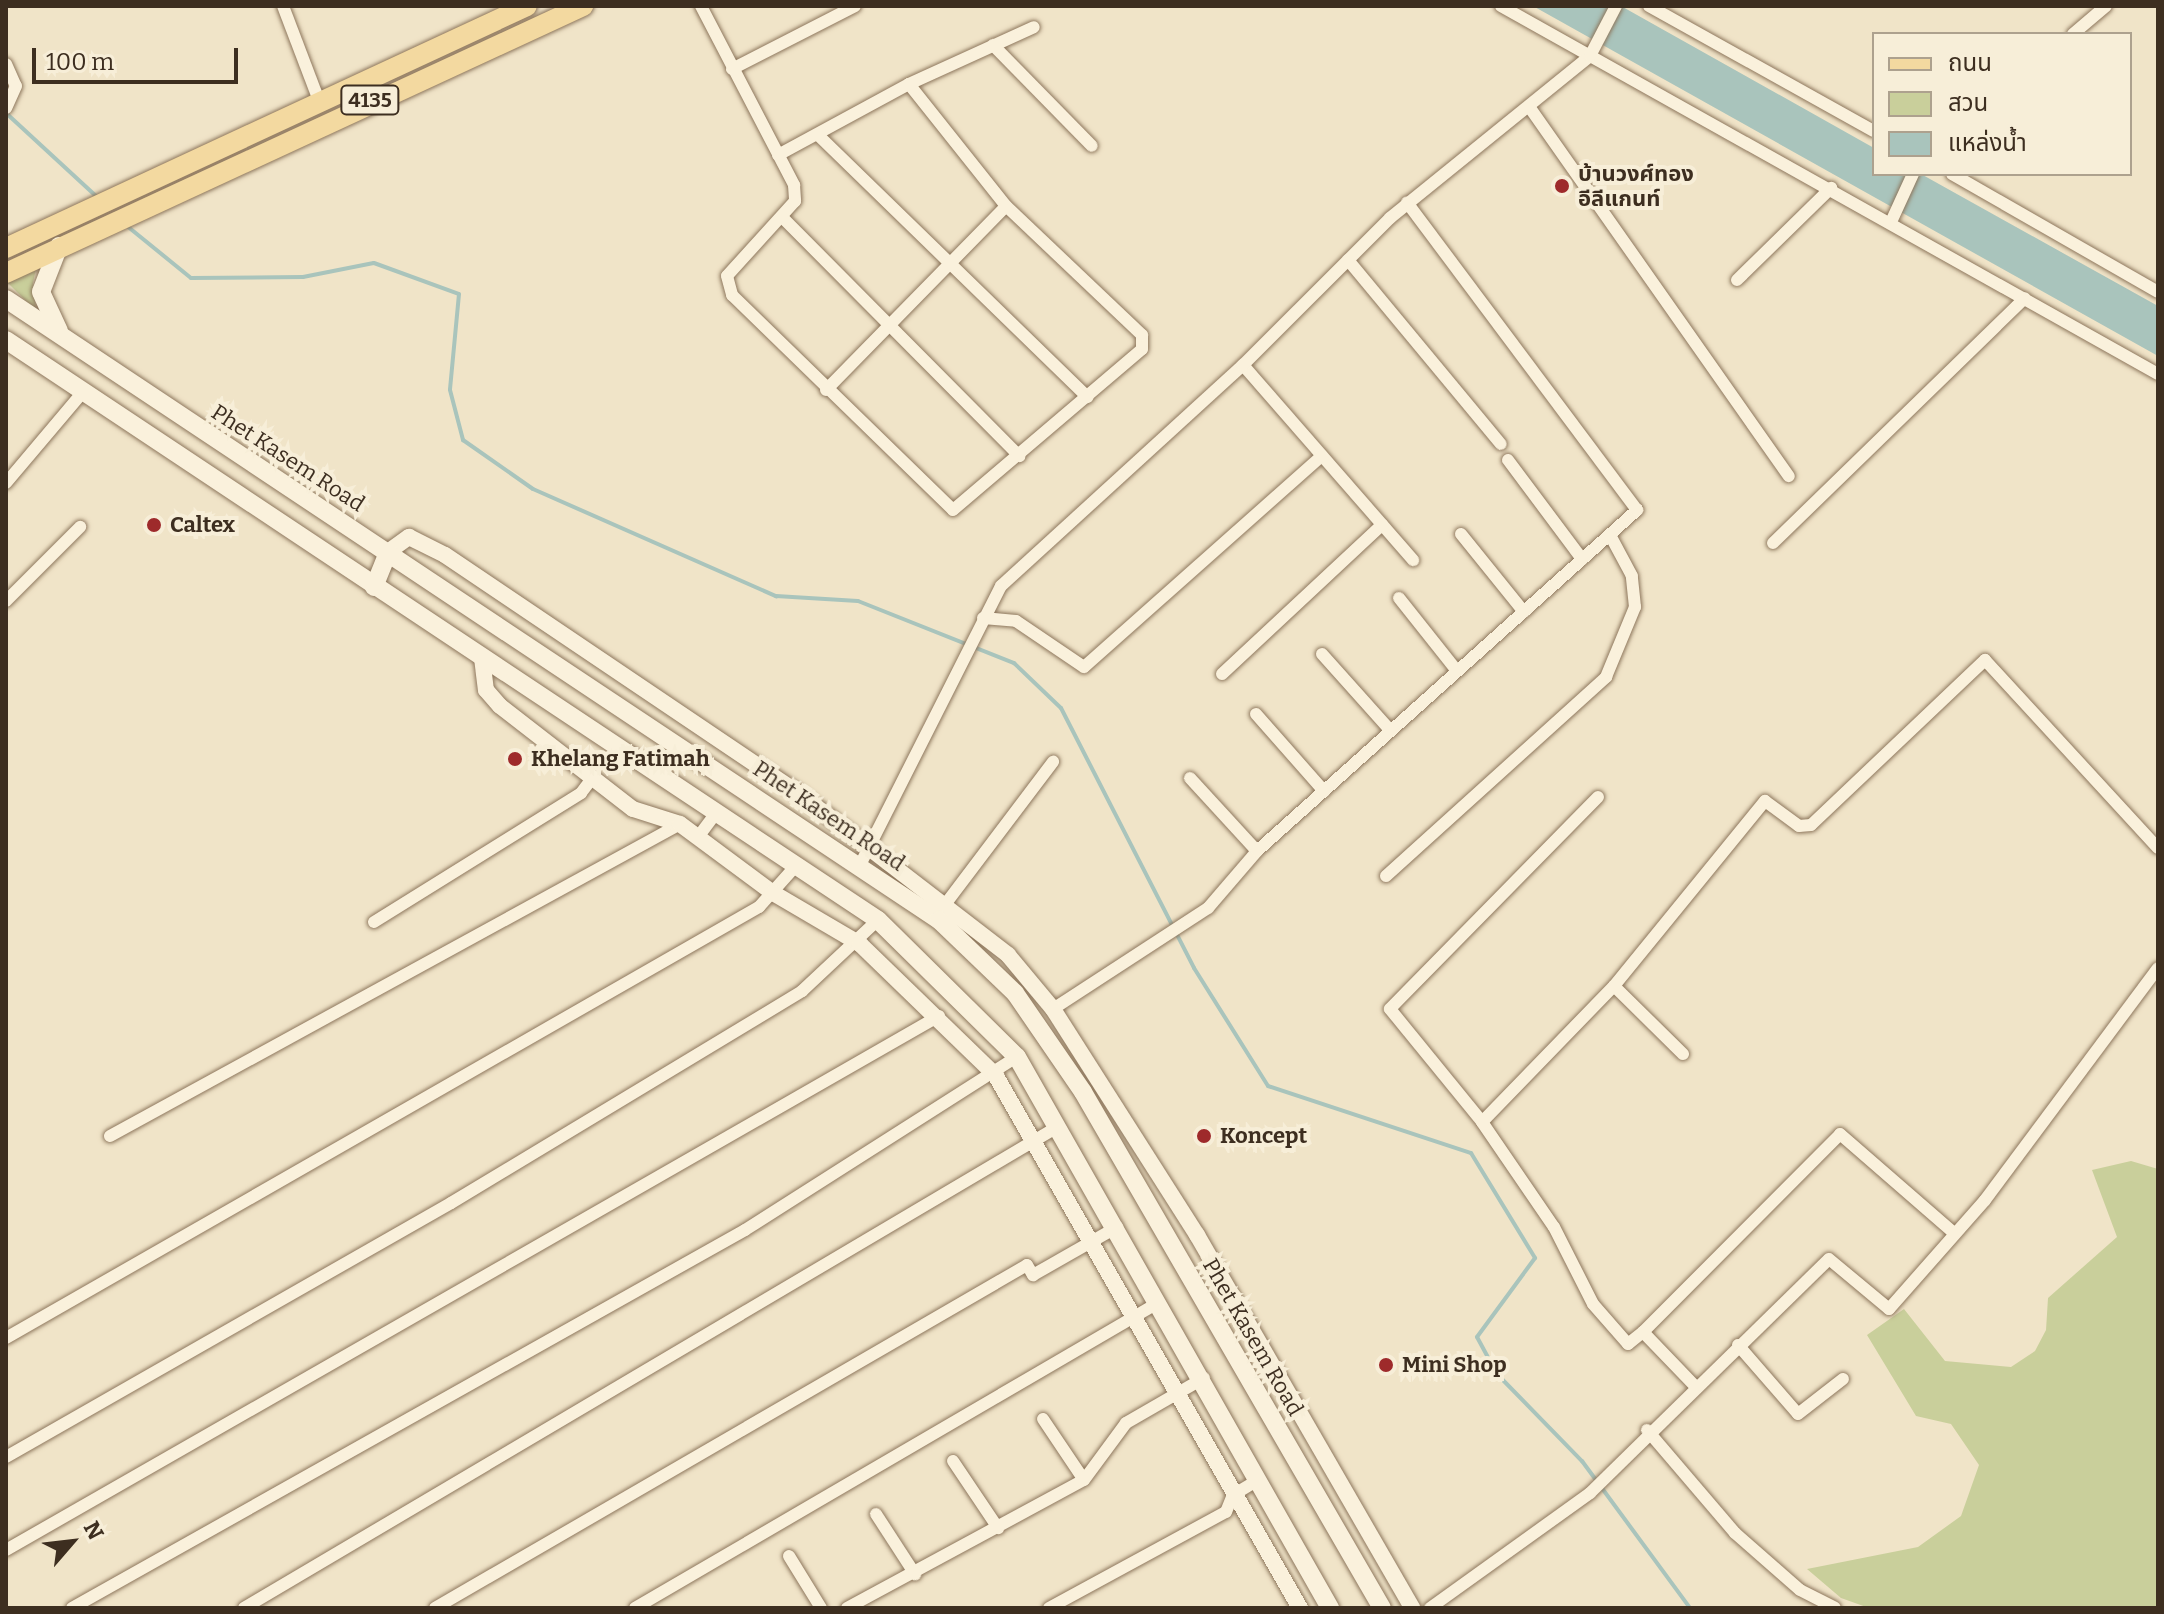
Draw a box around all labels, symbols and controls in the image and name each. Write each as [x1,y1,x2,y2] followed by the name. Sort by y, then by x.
[36,32,242,82] scale bar
[1872,32,2132,176] legend
[46,48,114,76] text: 100 m
[1948,49,1992,77] text: ถนน
[340,84,400,116] road number: 4135
[1948,89,1988,117] text: สวน
[1948,129,2027,157] text: แหล่งน้ำ
[1578,160,1694,212] place label: บ้านวงศ์ทอง อีลีแกนท์
[1553,177,1571,195] marker: บ้านวงศ์ทอง อีลีแกนท์
[206,399,370,517] street label: Phet Kasem Road
[170,512,235,538] place label: Caltex
[145,516,163,534] marker: Caltex
[531,746,710,772] place label: Khelang Fatimah
[506,750,524,768] marker: Khelang Fatimah
[748,755,910,877] street label: Phet Kasem Road
[1220,1123,1307,1149] place label: Koncept
[1195,1127,1213,1145] marker: Koncept
[1197,1254,1309,1420] street label: Phet Kasem Road
[1402,1352,1507,1378] place label: Mini Shop
[1377,1356,1395,1374] marker: Mini Shop
[32,1502,112,1582] north arrow
[78,1517,110,1544] text: N

